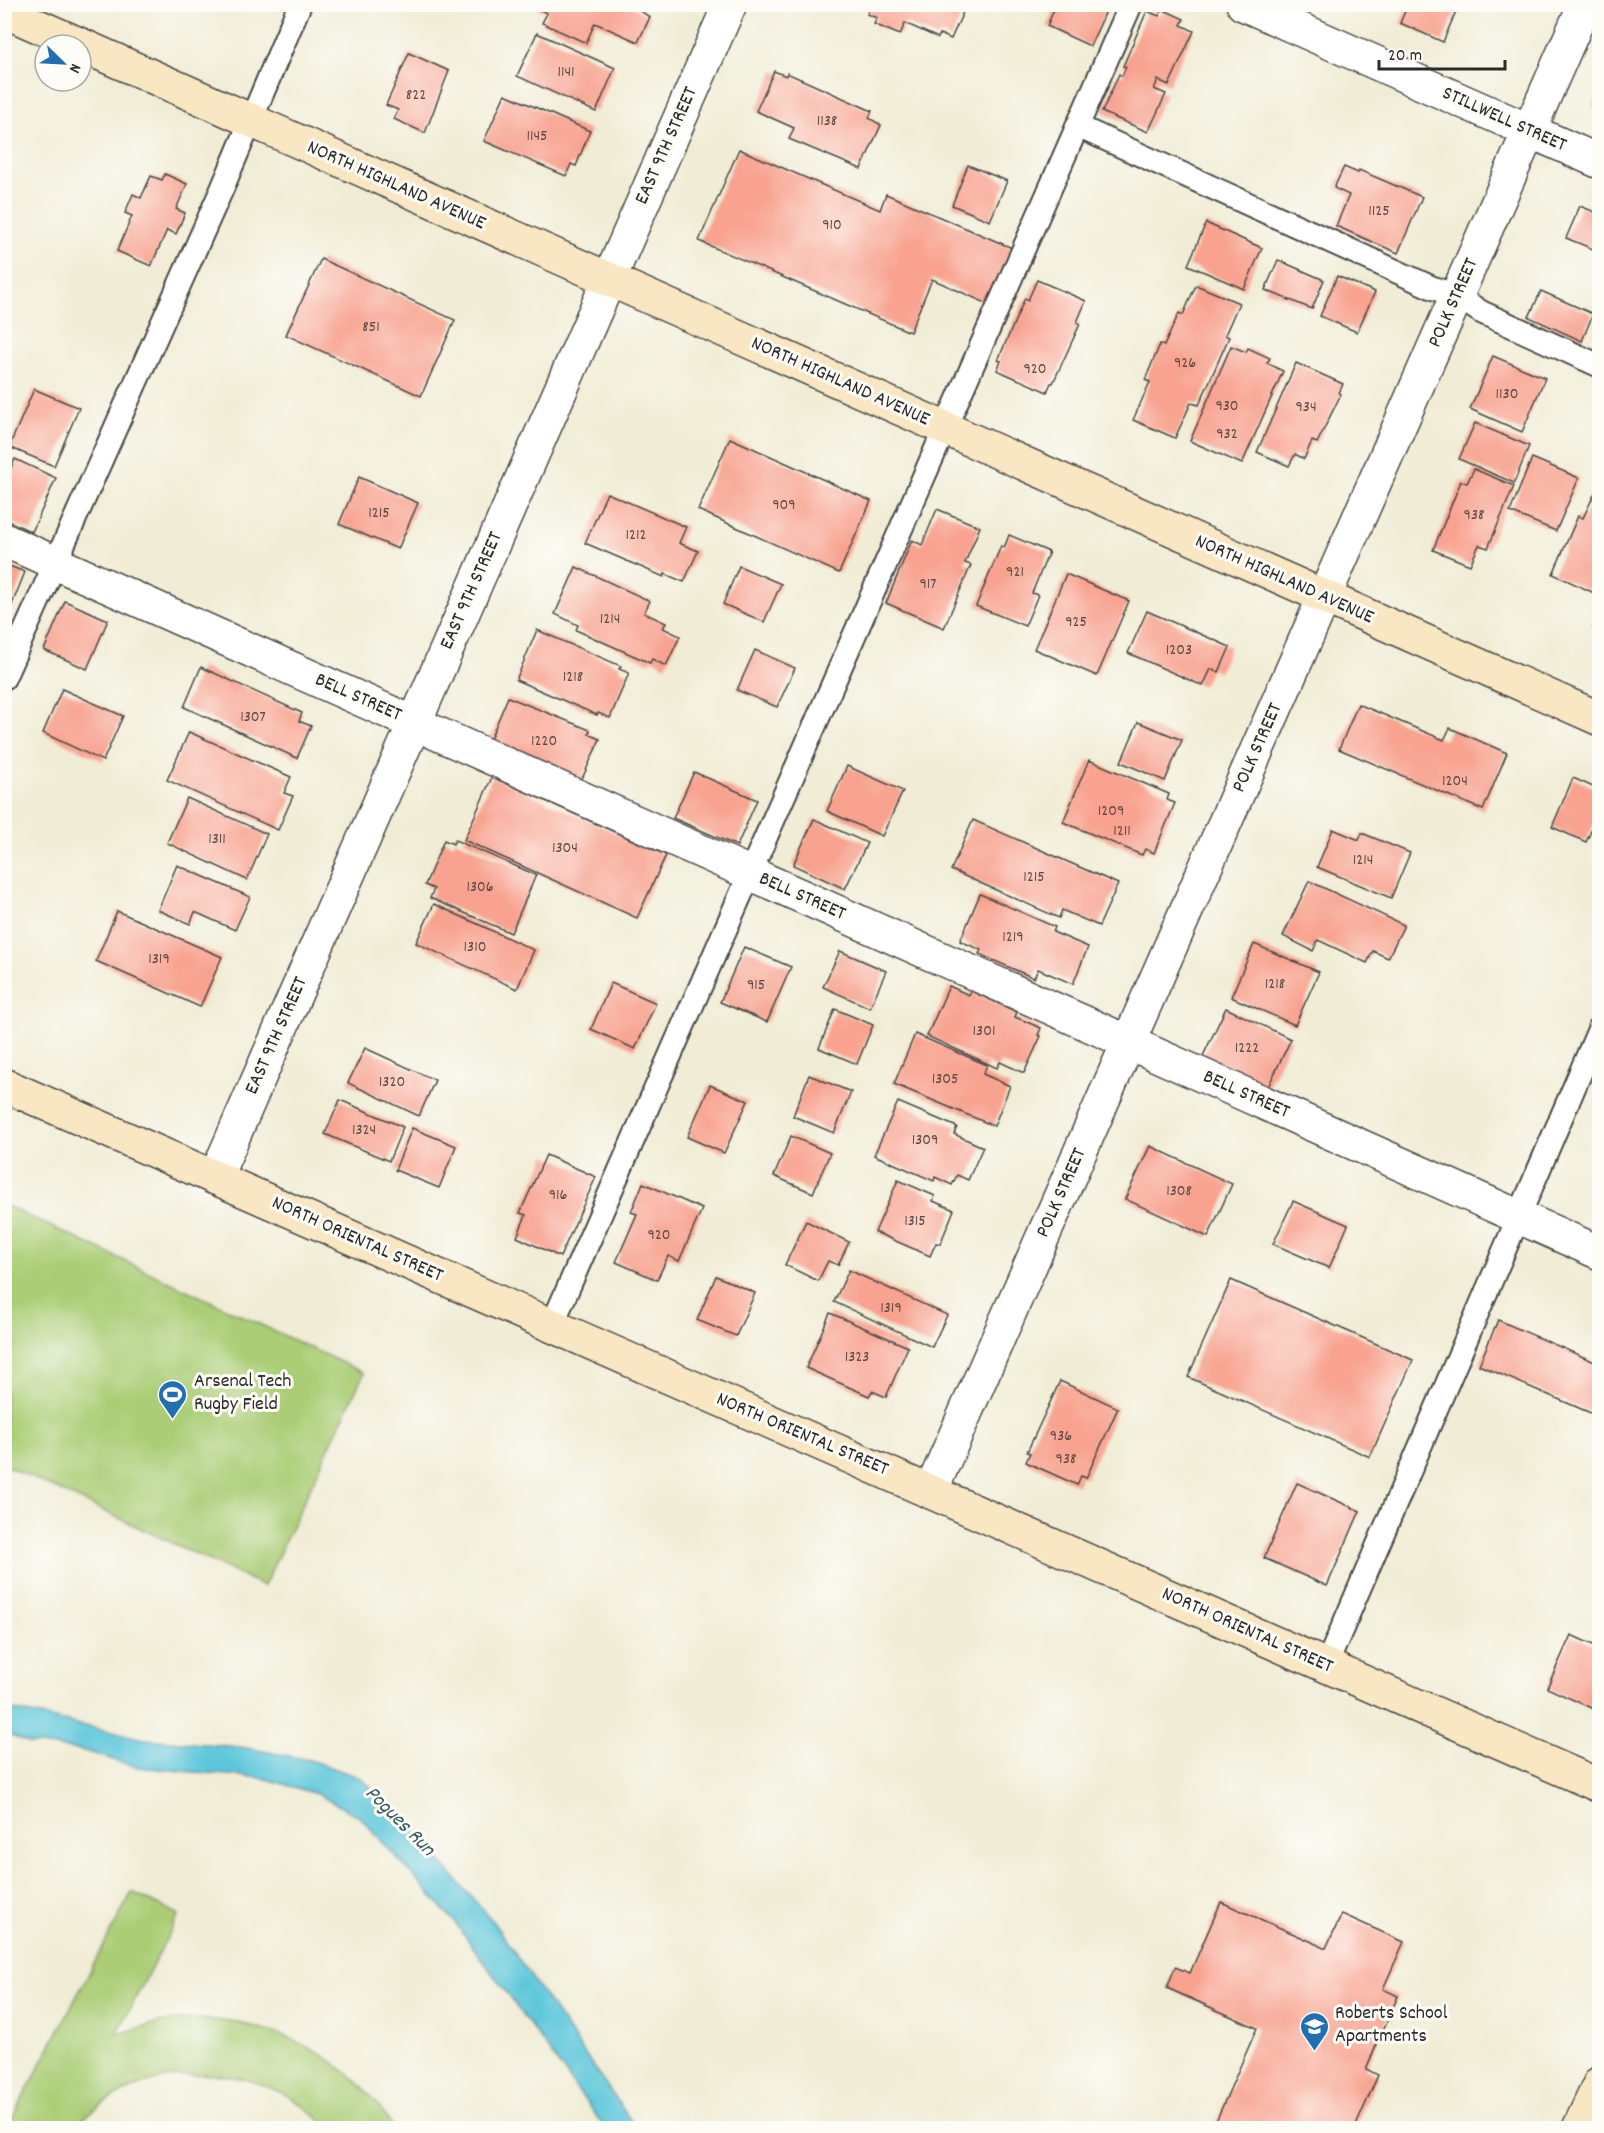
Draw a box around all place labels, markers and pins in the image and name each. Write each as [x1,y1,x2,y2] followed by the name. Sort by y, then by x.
[194,1368,292,1419] place label: Arsenal Tech Rugby Field
[157,1378,189,1420] sports icon: Arsenal Tech Rugby Field
[1335,2000,1448,2051] place label: Roberts School Apartments
[1298,2010,1330,2052] school or university icon: Roberts School Apartments

